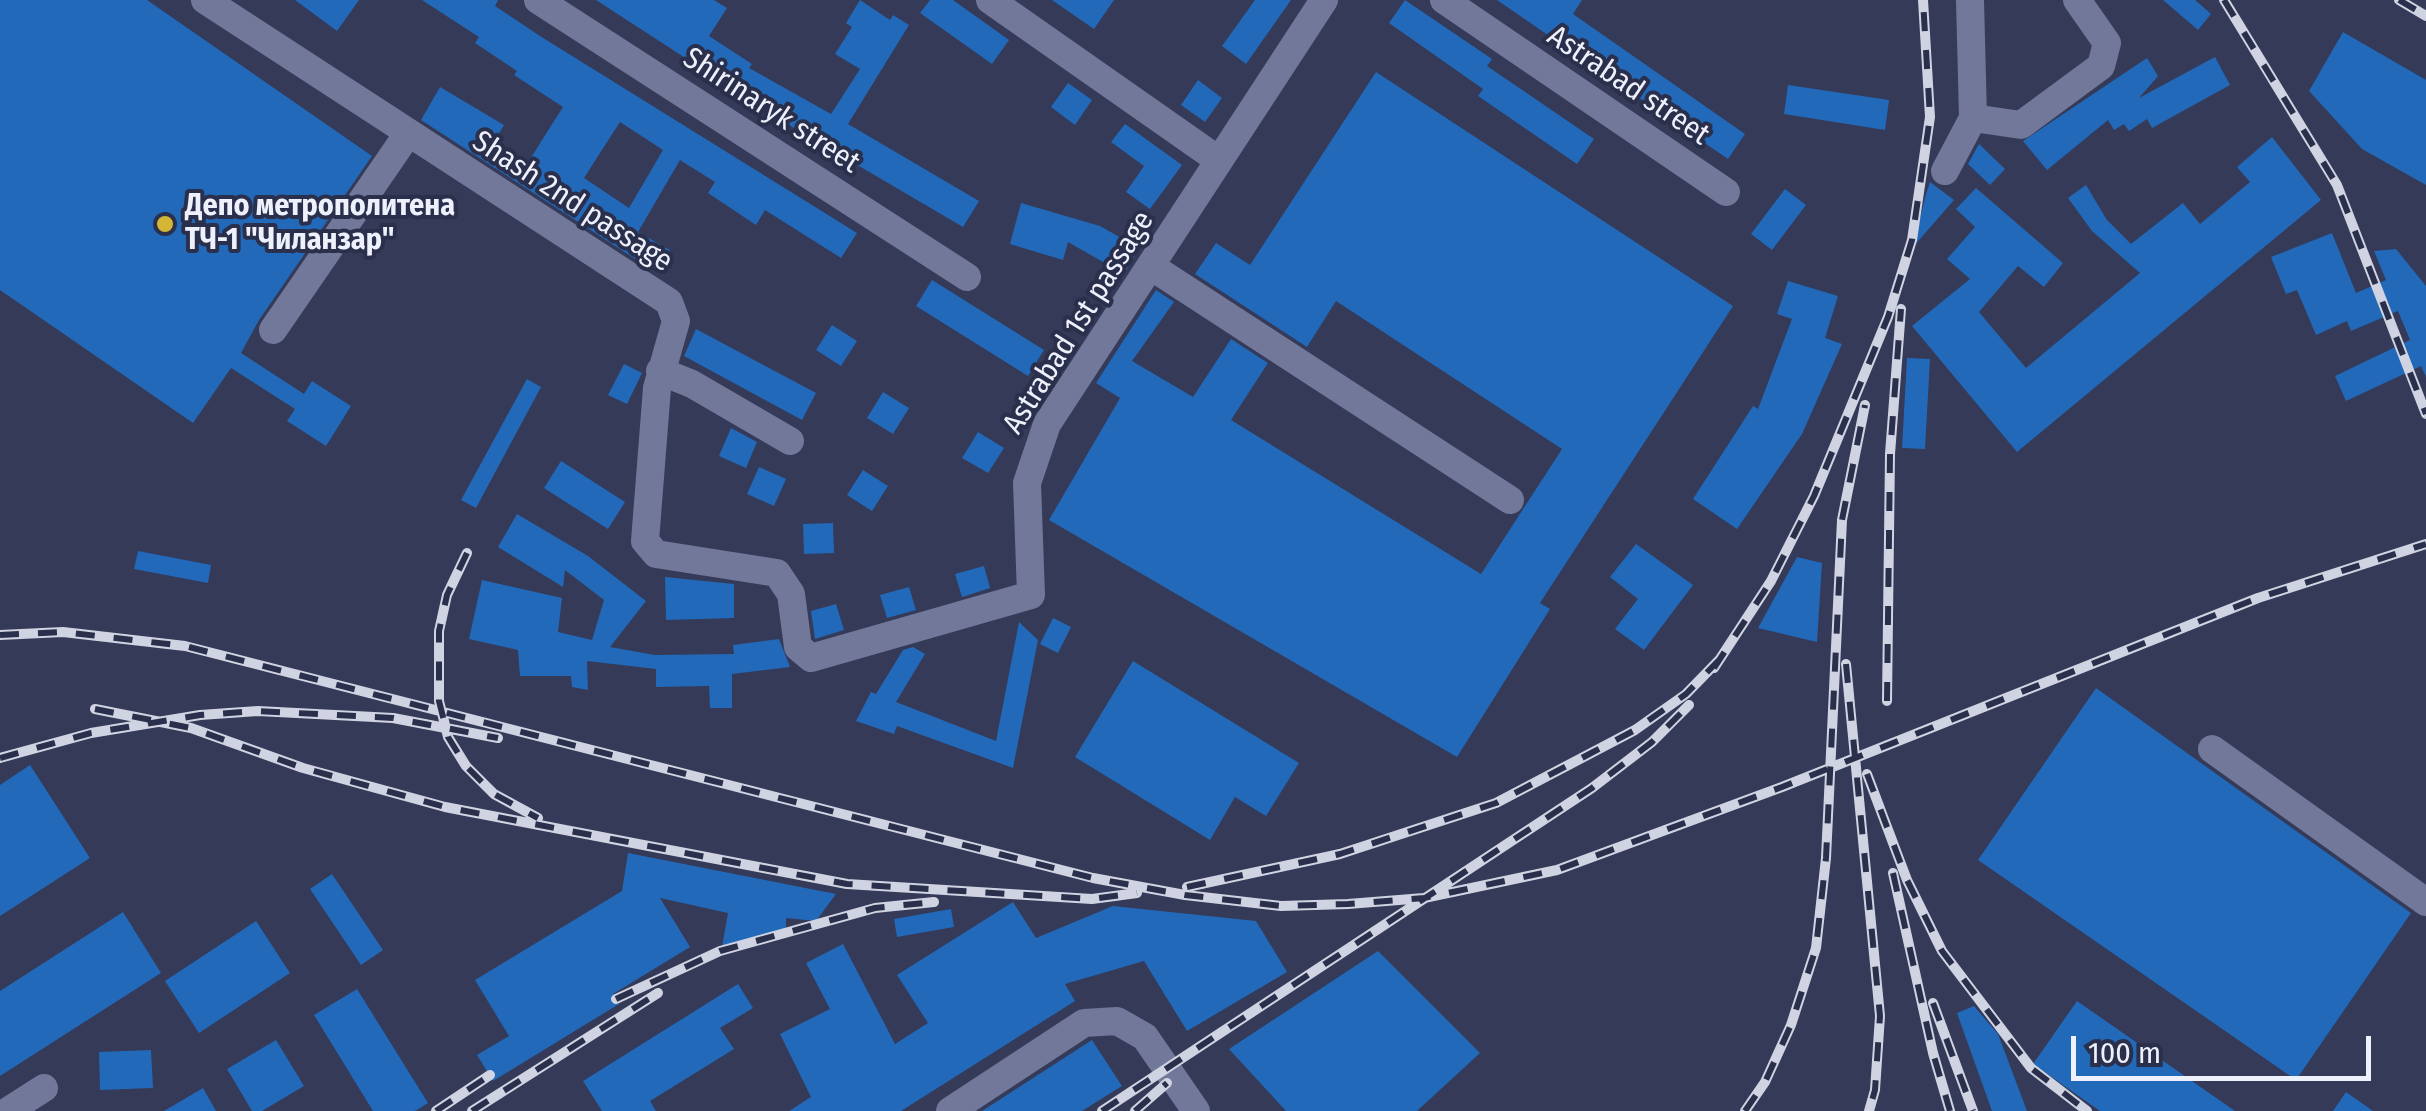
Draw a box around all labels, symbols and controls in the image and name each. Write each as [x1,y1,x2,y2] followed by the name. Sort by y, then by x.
[1540,19,1716,153] street label: Astrabad street
[676,41,866,181] street label: Shirinaryk street
[465,124,679,280] street label: Shash 2nd passage
[185,189,455,260] place label: Депо метрополитена ТЧ-1 "Чиланзар"
[996,205,1162,441] street label: Astrabad 1st passage
[154,213,176,235] marker: Депо метрополитена ТЧ-1 "Чиланзар"
[2076,1016,2376,1078] scale bar
[2088,1035,2161,1071] text: 100 m

